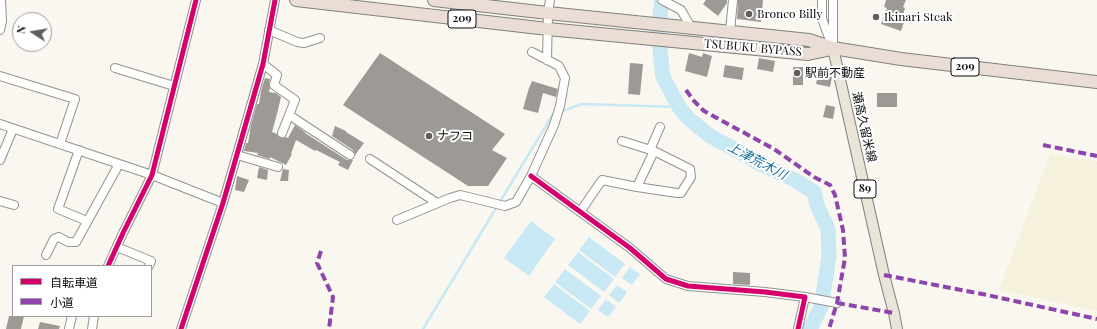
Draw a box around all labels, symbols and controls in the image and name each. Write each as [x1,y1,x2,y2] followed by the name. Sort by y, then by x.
[757,7,822,21] place label: Bronco Billy
[744,9,754,19] marker: Bronco Billy
[448,10,476,28] road number: 209
[884,10,953,24] place label: Ikinari Steak
[12,12,52,52] north arrow
[871,12,881,22] marker: Ikinari Steak
[13,24,29,35] text: N
[703,37,803,59] street label: TSUBUKU BYPASS
[951,58,979,76] road number: 209
[805,66,865,80] place label: 駅前不動産
[792,68,802,78] marker: 駅前不動産
[849,90,879,164] street label: 瀬高久留米線
[437,129,473,143] place label: ナフコ
[424,131,434,141] marker: ナフコ
[725,139,789,183] water label: 上津荒木川
[854,180,876,198] road number: 89
[12,265,152,317] legend
[50,274,98,290] text: 自転車道
[50,294,74,310] text: 小道

